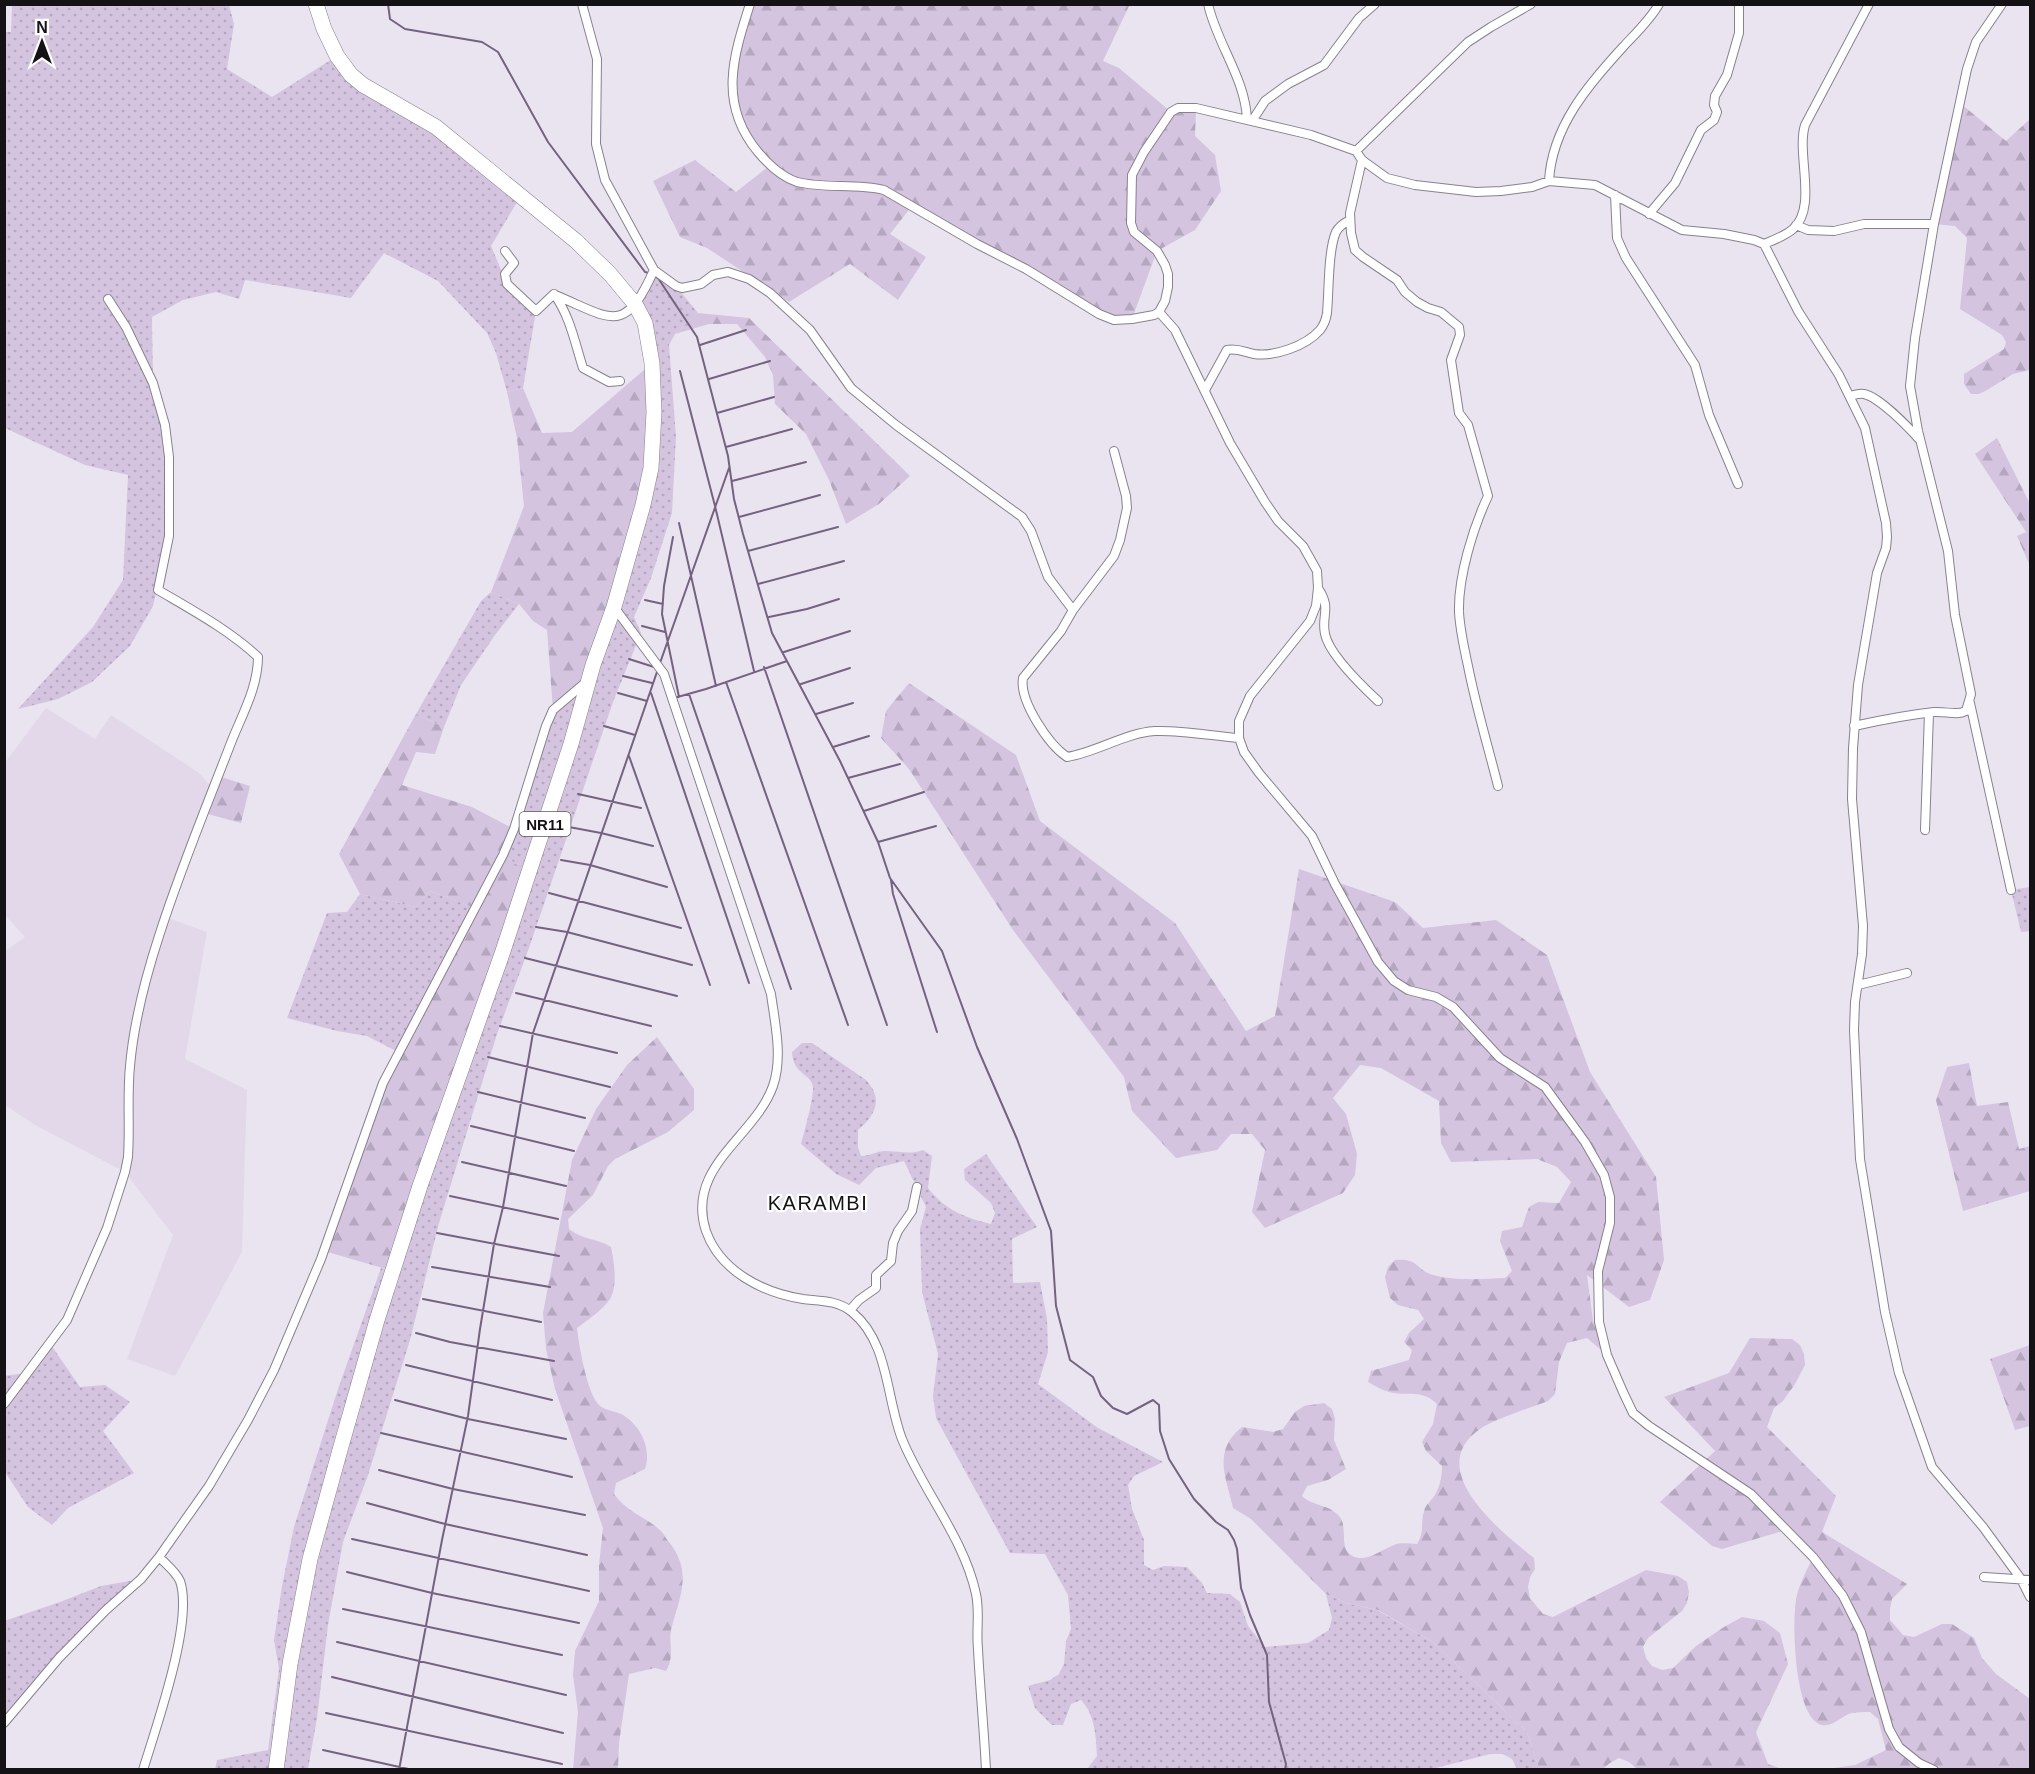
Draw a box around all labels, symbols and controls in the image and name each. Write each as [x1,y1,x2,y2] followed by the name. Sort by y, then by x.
[12,12,72,72] north arrow
[36,19,48,36] text: N
[520,812,570,836] road number: NR11
[768,1192,868,1214] district label: KARAMBI

